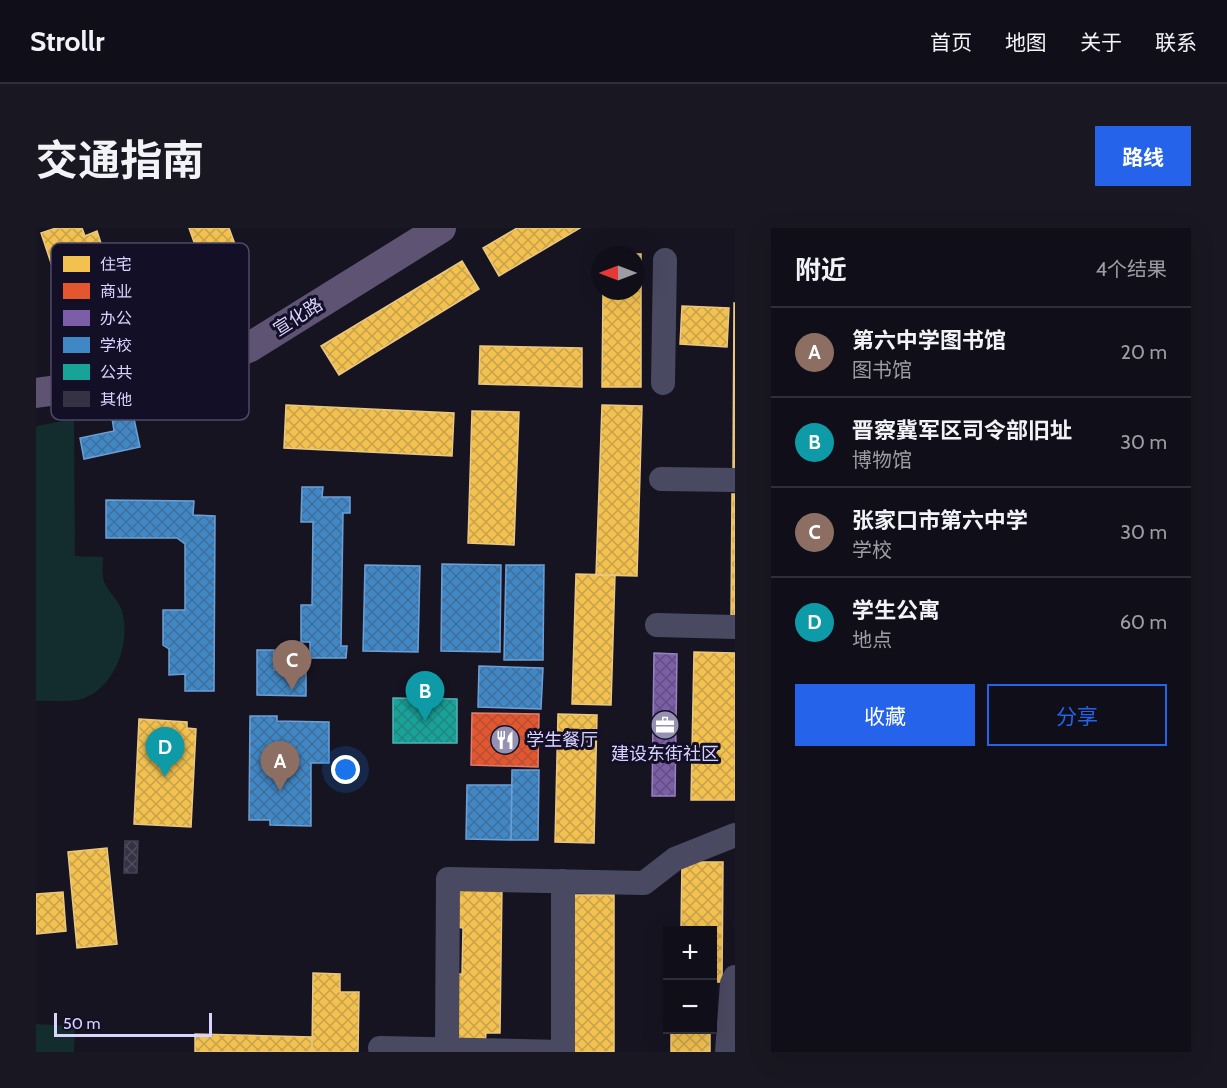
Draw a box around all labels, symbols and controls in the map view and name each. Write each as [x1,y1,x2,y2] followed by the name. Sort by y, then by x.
[30,24,104,58] text: Strollr
[930,30,972,55] text: 首页
[1005,30,1047,55] text: 地图
[1080,30,1122,55] text: 关于
[1155,30,1197,55] text: 联系
[1095,126,1191,186] button: 路线
[36,134,204,186] text: 交通指南
[51,243,249,420] legend
[591,246,645,300] north arrow
[795,254,847,286] text: 附近
[100,255,132,274] text: 住宅
[1095,257,1167,281] text: 4个结果
[100,282,132,301] text: 商业
[269,293,327,341] street label: 宣化路
[100,309,132,328] text: 办公
[852,327,1006,354] text: 第六中学图书馆
[100,336,132,355] text: 学校
[808,340,821,364] text: A
[1121,340,1167,364] text: 20 m
[852,358,912,382] text: 图书馆
[100,363,132,382] text: 公共
[100,390,132,409] text: 其他
[852,417,1072,444] text: 晋察冀军区司令部旧址
[808,430,821,454] text: B
[1120,430,1167,454] text: 30 m
[852,448,912,472] text: 博物馆
[852,507,1028,534] text: 张家口市第六中学
[808,520,821,544] text: C
[1120,520,1167,544] text: 30 m
[852,538,892,562] text: 学校
[852,597,940,624] text: 学生公寓
[807,610,822,634] text: D
[1120,610,1167,634] text: 60 m
[852,628,892,652] text: 地点
[272,640,312,690] pin: C
[406,672,444,721] pin: B
[795,684,975,746] button: 收藏
[987,684,1167,746] button: 分享
[649,709,681,741] office icon: 建设东街社区
[489,724,521,756] restaurant icon: 学生餐厅
[146,728,184,777] pin: D
[526,729,598,751] place label: 学生餐厅
[260,742,300,791] pin: A
[611,743,719,765] place label: 建设东街社区
[331,755,360,784] your location
[663,926,717,1034] map controls
[663,926,717,980] button: +
[663,980,717,1034] button: −
[54,1010,212,1038] scale bar
[63,1014,100,1033] text: 50 m

